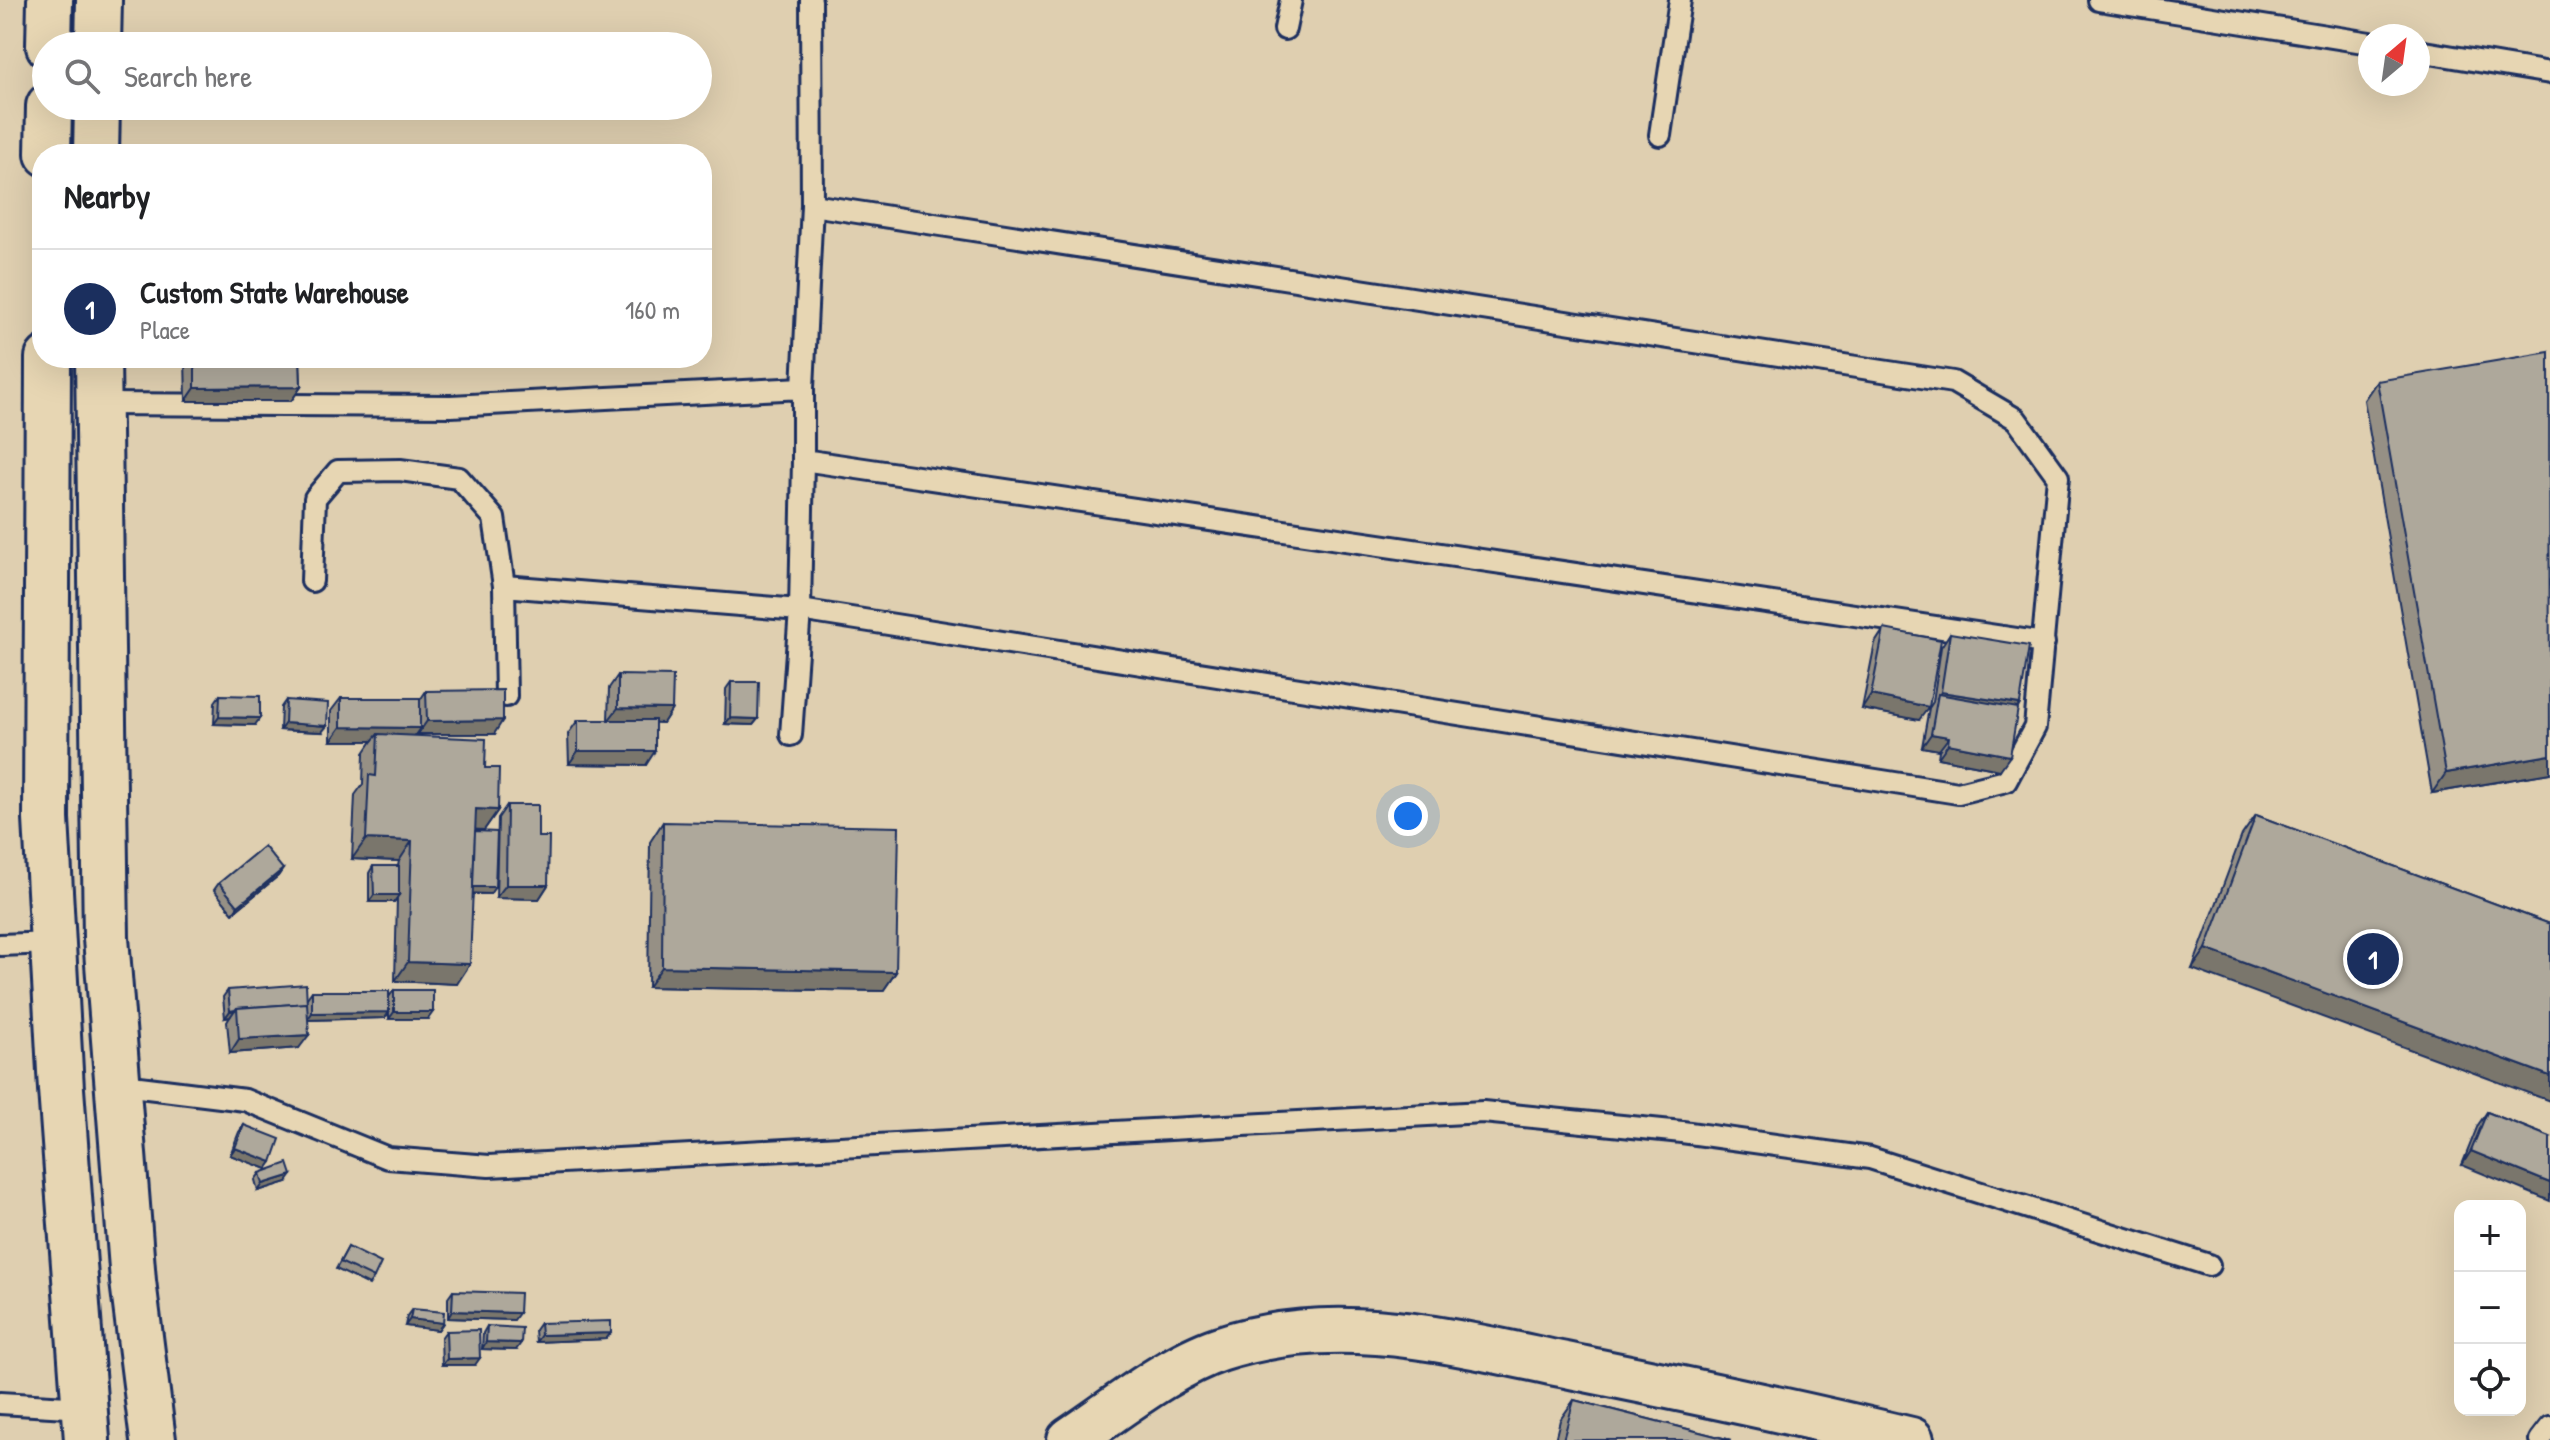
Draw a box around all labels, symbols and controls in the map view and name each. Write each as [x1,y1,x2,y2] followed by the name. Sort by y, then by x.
[2358,24,2430,96] north arrow
[32,32,712,120] search box
[60,54,104,98] icon: search
[124,56,252,96] text: Search here
[64,173,150,219] text: Nearby
[140,272,409,312] text: Custom State Warehouse
[85,292,95,327] text: 1
[625,292,680,327] text: 160 m
[140,312,190,347] text: Place
[1388,796,1428,836] your location
[2347,929,2399,989] pin: 1
[2454,1200,2526,1416] map controls
[2454,1200,2526,1272] button: +
[2454,1272,2526,1344] button: −
[2454,1344,2526,1416] button: locate

